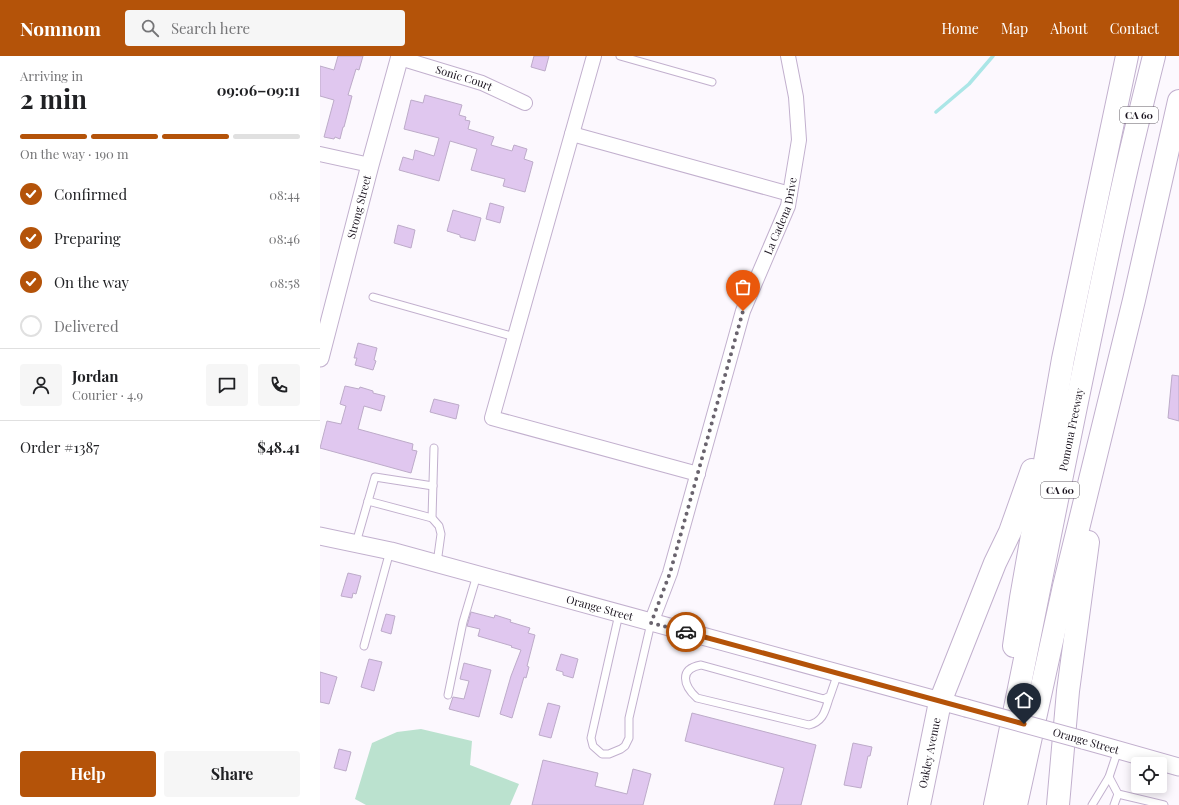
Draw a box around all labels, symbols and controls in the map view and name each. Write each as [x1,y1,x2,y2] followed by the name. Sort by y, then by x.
[125,10,405,46] search box
[20,15,101,41] text: Nomnom
[139,17,161,39] icon: search
[171,18,250,38] text: Search here
[941,19,979,38] text: Home
[1001,19,1028,38] text: Map
[1050,19,1088,38] text: About
[1110,19,1159,38] text: Contact
[434,61,495,94] street label: Sonic Court
[20,67,83,84] text: Arriving in
[217,80,300,100] text: 09:06–09:11
[20,81,87,116] text: 2 min
[1120,107,1158,123] road number: CA 60
[20,145,129,162] text: On the way · 190 m
[343,173,374,240] street label: Strong Street
[760,176,800,257] street label: La Cadena Drive
[20,183,42,205] icon: check
[54,184,127,204] text: Confirmed
[269,186,300,203] text: 08:44
[20,227,42,249] icon: check
[54,228,121,248] text: Preparing
[269,230,300,247] text: 08:46
[726,270,760,311] pin
[20,271,42,293] icon: check
[54,272,129,292] text: On the way
[270,274,300,291] text: 08:58
[732,276,754,298] icon: bag
[54,316,119,336] text: Delivered
[20,364,62,406] button: person
[206,364,248,406] button: chat
[258,364,300,406] button: phone
[72,366,118,386] text: Jordan
[72,386,143,403] text: Courier · 4.9
[1055,386,1087,472] street label: Pomona Freeway
[20,437,99,457] text: Order #1387
[257,437,300,457] text: $48.41
[1041,482,1079,498] road number: CA 60
[565,591,635,624] street label: Orange Street
[666,612,706,652] courier
[675,621,697,643] icon: car
[1007,683,1041,724] pin
[1013,689,1035,711] icon: home
[915,716,944,790] street label: Oakley Avenue
[1051,724,1121,757] street label: Orange Street
[20,751,156,797] button: Help
[164,751,300,797] button: Share
[1131,757,1167,793] map controls
[1131,757,1167,793] button: locate

